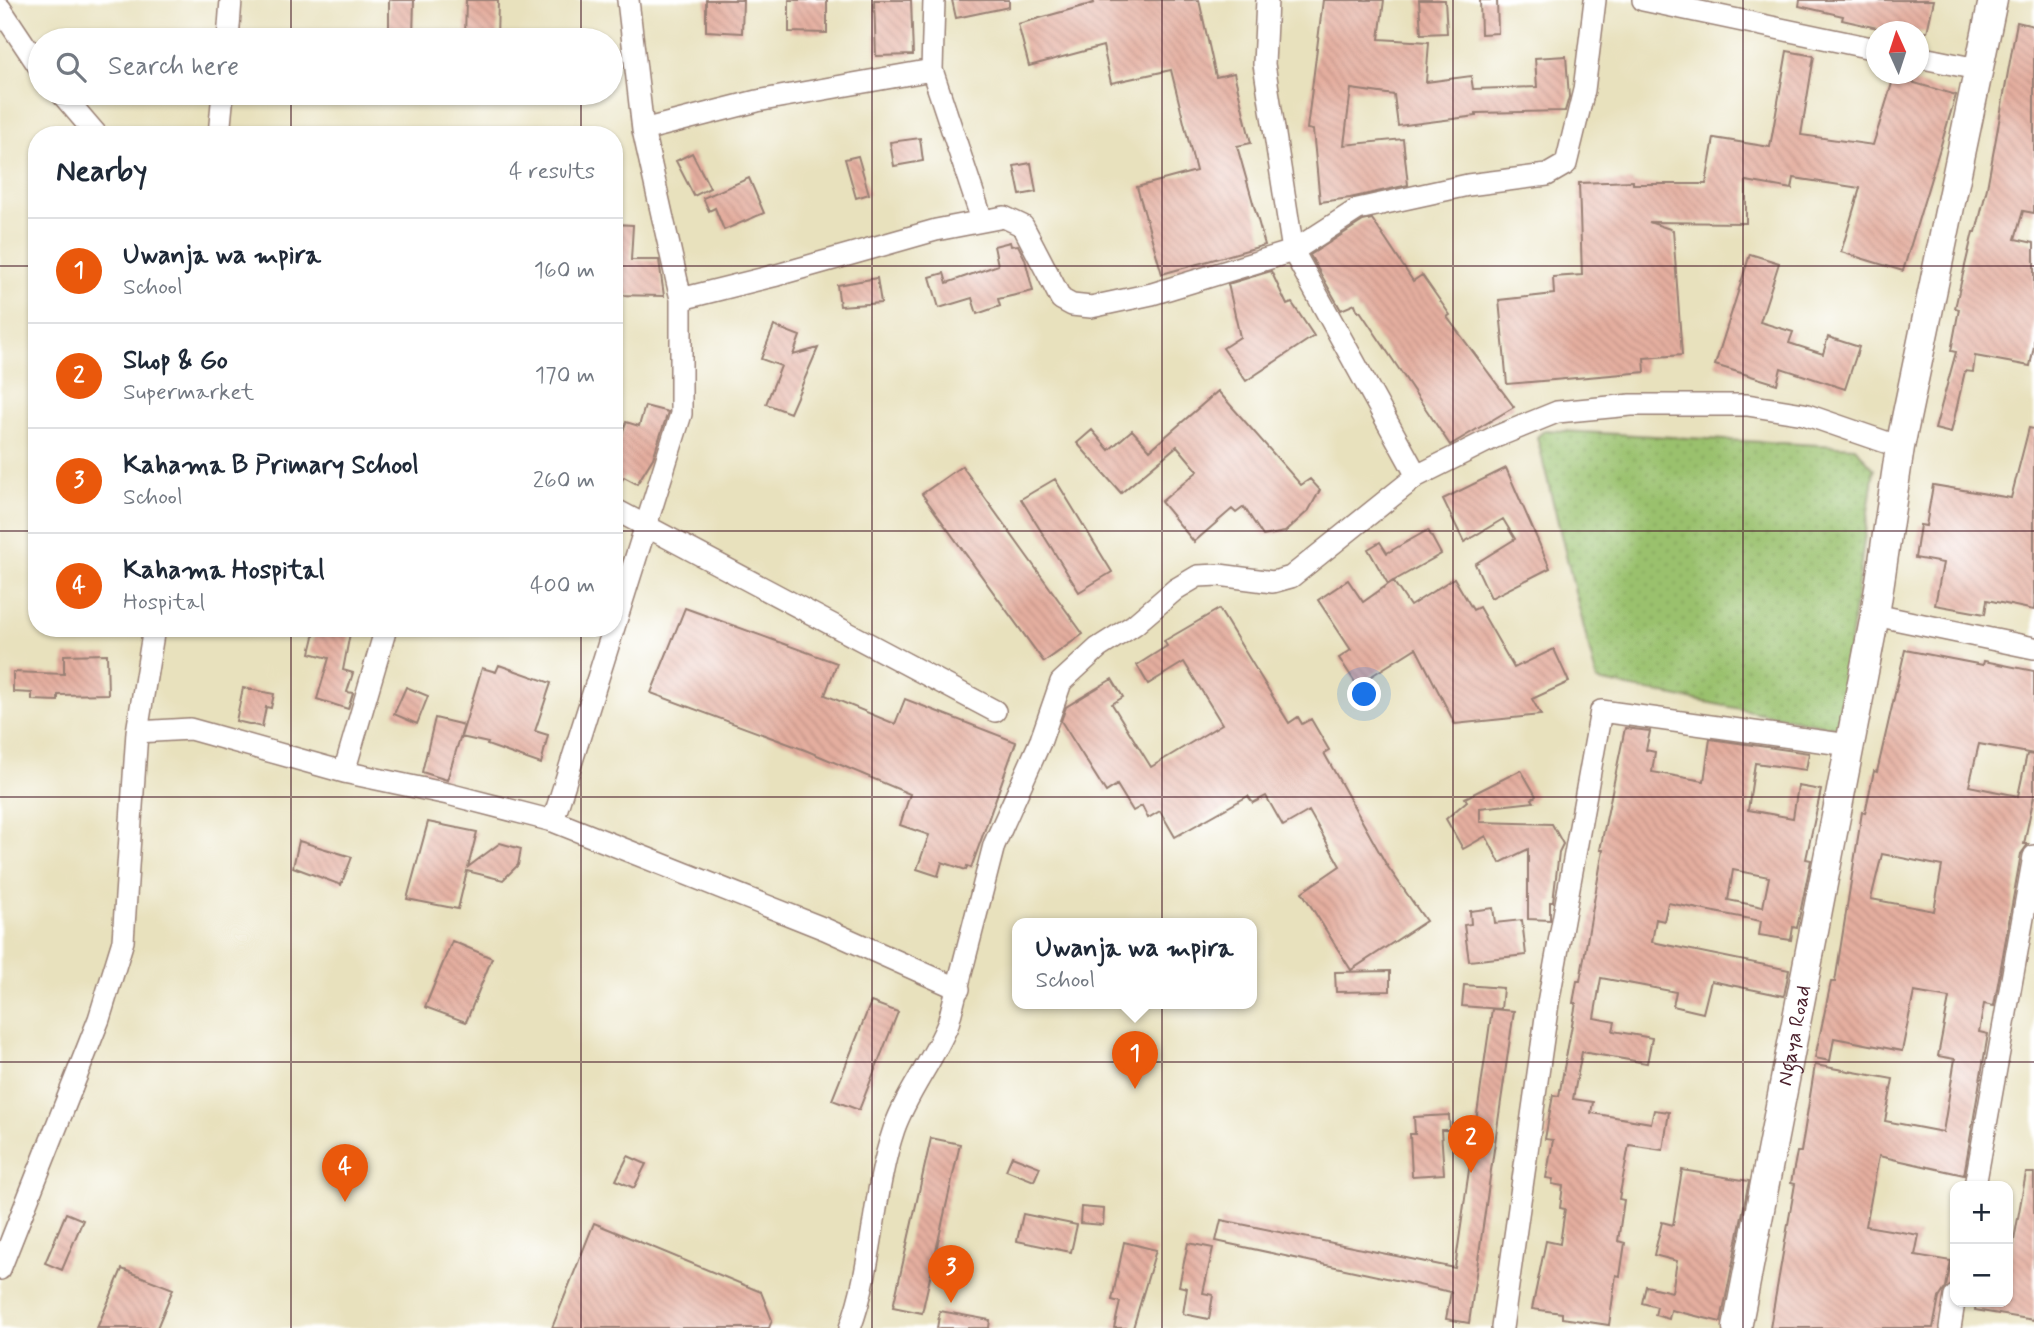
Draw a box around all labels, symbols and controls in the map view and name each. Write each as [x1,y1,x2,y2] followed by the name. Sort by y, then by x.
[1866,21,1929,84] north arrow
[28,28,623,105] search box
[52,48,90,86] icon: search
[108,50,239,84] text: Search here
[56,152,147,191] text: Nearby
[509,157,595,187] text: 4 results
[123,239,321,273] text: Uwanja wa mpira
[74,256,84,286] text: 1
[534,256,595,286] text: 160 m
[123,273,183,303] text: School
[123,344,228,378] text: Shop & Go
[73,361,85,391] text: 2
[535,361,595,391] text: 170 m
[123,378,254,408] text: Supermarket
[123,449,419,483] text: Kahama B Primary School
[74,466,84,496] text: 3
[533,466,595,496] text: 260 m
[123,483,183,513] text: School
[123,554,325,588] text: Kahama Hospital
[72,571,86,601] text: 4
[530,571,595,601] text: 400 m
[123,588,205,618] text: Hospital
[1347,677,1381,711] your location
[1012,918,1257,1009] popup
[1036,932,1233,966] text: Uwanja wa mpira
[1036,966,1095,996] text: School
[1771,983,1818,1088] street label: Ngaya Road
[1112,1031,1158,1089] pin: 1
[1448,1115,1494,1173] pin: 2
[322,1144,368,1202] pin: 4
[1950,1181,2013,1307] map controls
[1950,1181,2013,1244] button: +
[1950,1244,2013,1307] button: −
[928,1245,974,1303] pin: 3

